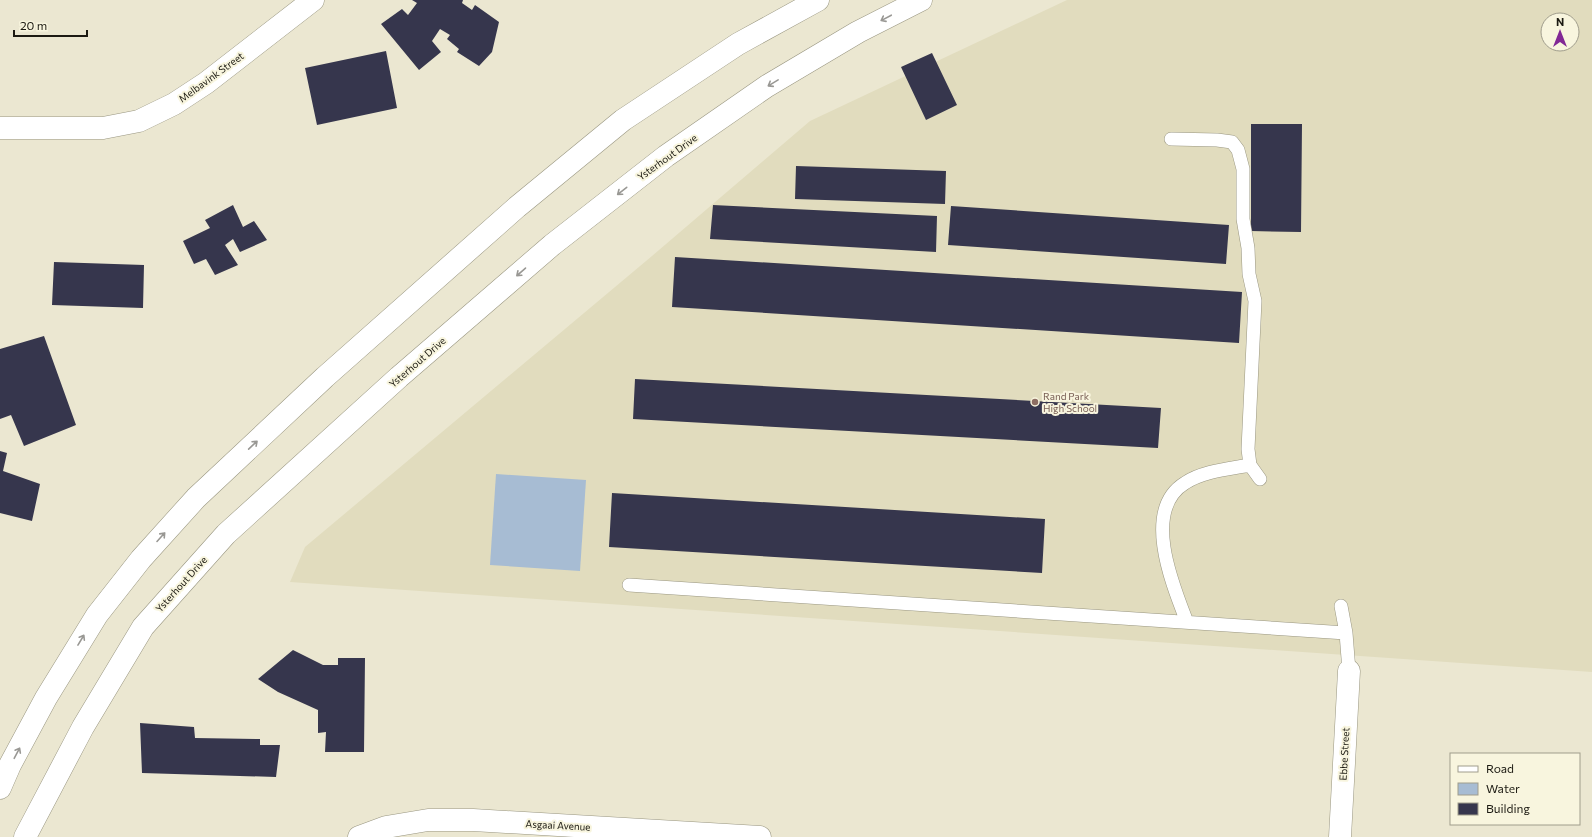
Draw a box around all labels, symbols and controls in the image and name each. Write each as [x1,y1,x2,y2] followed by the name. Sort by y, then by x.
[14,12,87,38] scale bar
[1540,12,1580,52] north arrow
[880,14,892,22] one-way arrow
[1556,15,1564,28] text: N
[20,18,47,32] text: 20 m
[176,49,246,105] street label: Melbavink Street
[767,79,779,87] one-way arrow
[635,131,699,183] street label: Ysterhout Drive
[617,186,628,195] one-way arrow
[515,267,526,276] one-way arrow
[386,334,448,390] street label: Ysterhout Drive
[1043,390,1097,414] place label: Rand Park High School
[1030,397,1040,407] marker: Rand Park High School
[247,441,257,450] one-way arrow
[156,533,165,543] one-way arrow
[153,554,209,614] street label: Ysterhout Drive
[78,634,86,646] one-way arrow
[1337,727,1351,781] street label: Ebbe Street
[14,747,21,759] one-way arrow
[1450,753,1580,825] legend
[1486,761,1514,775] text: Road
[1486,781,1520,795] text: Water
[1486,801,1530,815] text: Building
[525,817,591,833] street label: Asgaai Avenue

